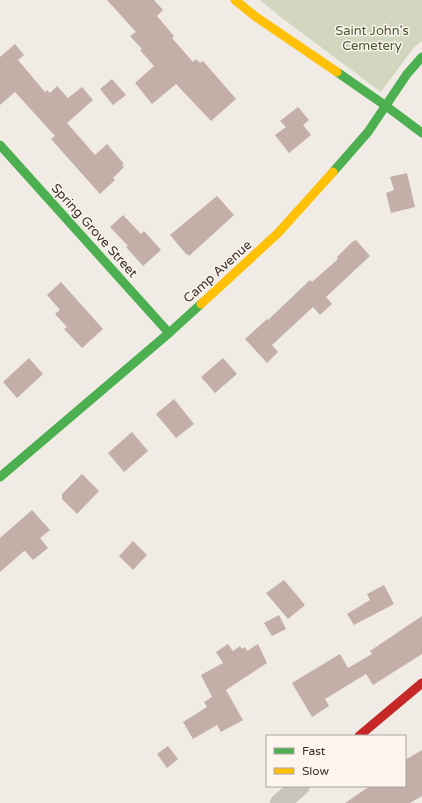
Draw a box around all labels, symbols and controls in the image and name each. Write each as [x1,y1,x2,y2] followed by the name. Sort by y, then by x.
[335,23,409,54] park label: Saint John's Cemetery
[48,180,141,281] street label: Spring Grove Street
[180,237,255,307] street label: Camp Avenue
[266,735,406,787] legend
[302,744,326,758] text: Fast
[302,764,329,778] text: Slow

